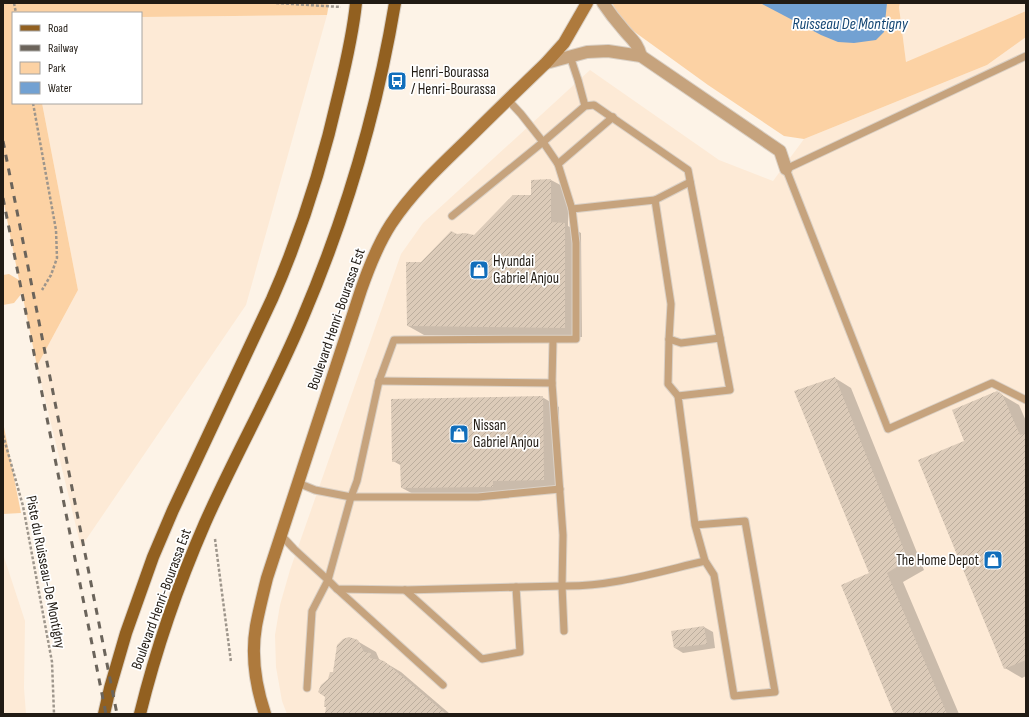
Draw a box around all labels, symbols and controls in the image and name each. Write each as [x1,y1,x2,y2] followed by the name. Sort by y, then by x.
[12,12,142,104] legend
[792,15,909,34] water label: Ruisseau De Montigny
[48,21,68,36] text: Road
[48,41,79,56] text: Railway
[48,61,66,76] text: Park
[411,63,496,99] place label: Henri-Bourassa / Henri-Bourassa
[386,70,408,92] bus stop icon: Henri-Bourassa / Henri-Bourassa
[48,81,72,96] text: Water
[303,245,370,392] street label: Boulevard Henri-Bourassa Est
[493,252,559,288] place label: Hyundai Gabriel Anjou
[468,259,490,281] shop icon: Hyundai Gabriel Anjou
[473,416,539,452] place label: Nissan Gabriel Anjou
[448,423,470,445] shop icon: Nissan Gabriel Anjou
[21,494,70,650] street label: Piste du Ruisseau-De Montigny
[127,526,196,672] street label: Boulevard Henri-Bourassa Est
[982,549,1004,571] shop icon: The Home Depot
[896,551,979,570] place label: The Home Depot

